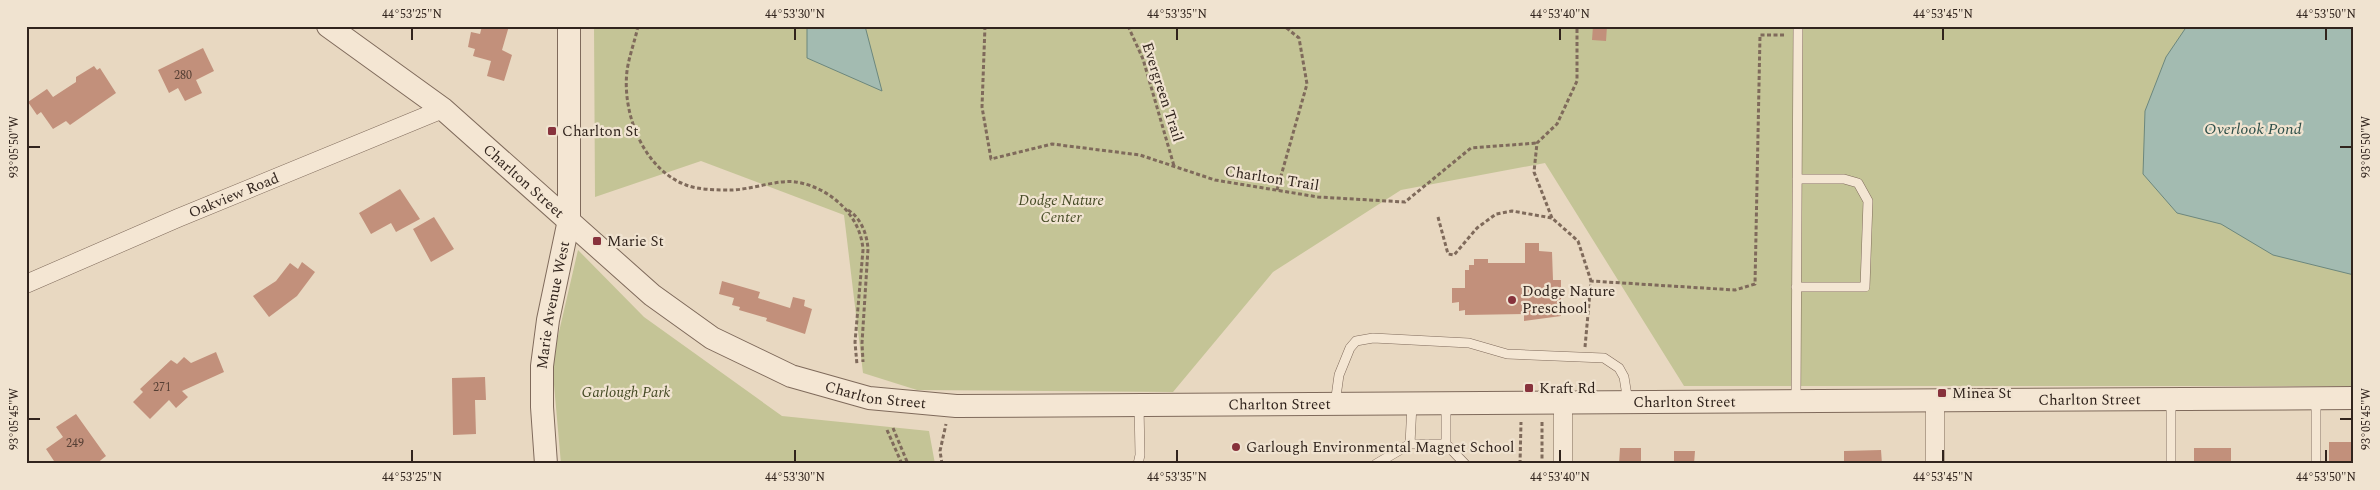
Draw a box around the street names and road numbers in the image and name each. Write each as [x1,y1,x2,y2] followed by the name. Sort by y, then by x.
[1136,39,1189,145] street label: Evergreen Trail
[478,139,569,224] street label: Charlton Street
[1223,160,1321,197] street label: Charlton Trail
[185,167,283,224] street label: Oakview Road
[531,239,576,371] street label: Marie Avenue West
[822,375,927,415] street label: Charlton Street
[2038,388,2141,412] street label: Charlton Street
[1633,391,1736,414] street label: Charlton Street
[1228,393,1331,416] street label: Charlton Street

